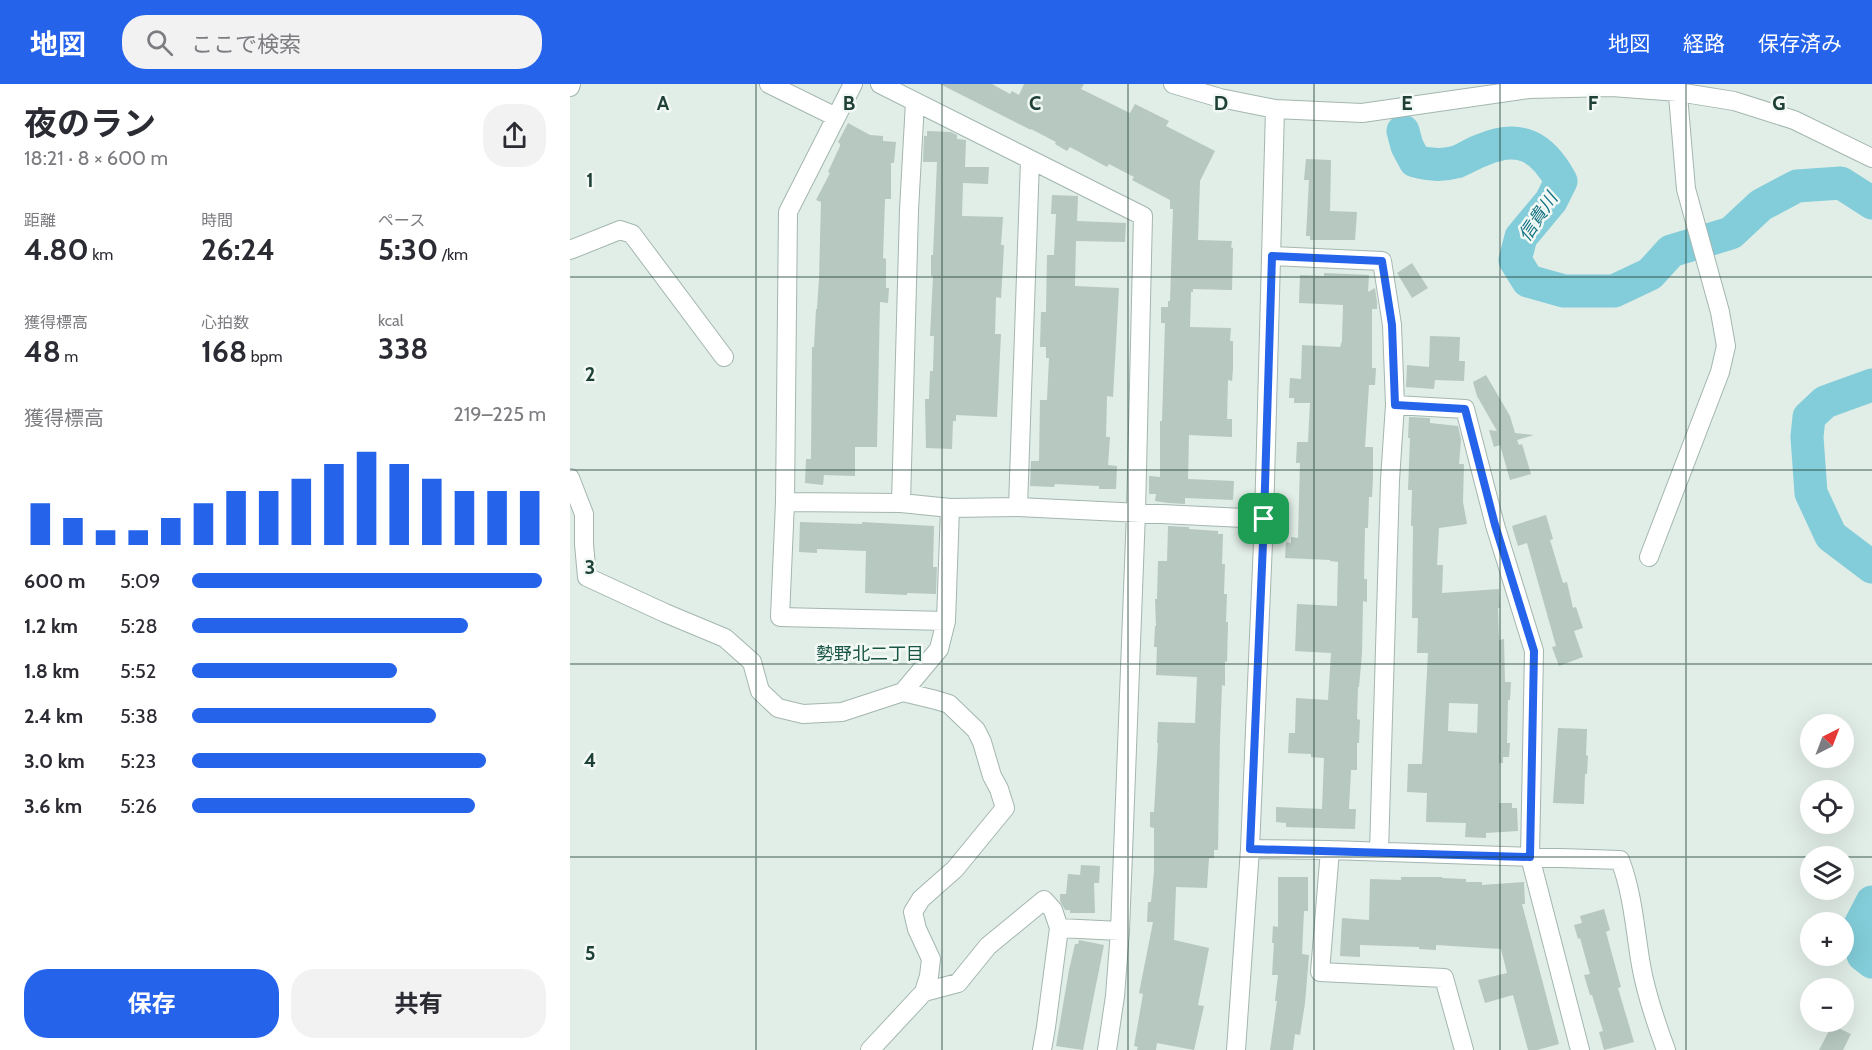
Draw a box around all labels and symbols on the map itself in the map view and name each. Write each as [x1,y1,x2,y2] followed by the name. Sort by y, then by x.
[657,91,670,115] text: A
[843,91,855,115] text: B
[1029,91,1041,115] text: C
[1214,91,1228,115] text: D
[1401,91,1413,115] text: E
[1588,91,1599,115] text: F
[1772,91,1786,115] text: G
[586,168,594,192] text: 1
[1514,187,1563,246] water label: 信貴川
[585,362,595,386] text: 2
[1238,493,1289,544] pin
[585,555,595,579] text: 3
[816,643,924,665] district label: 勢野北二丁目
[1800,714,1854,768] north arrow
[584,748,596,772] text: 4
[585,941,595,965] text: 5

